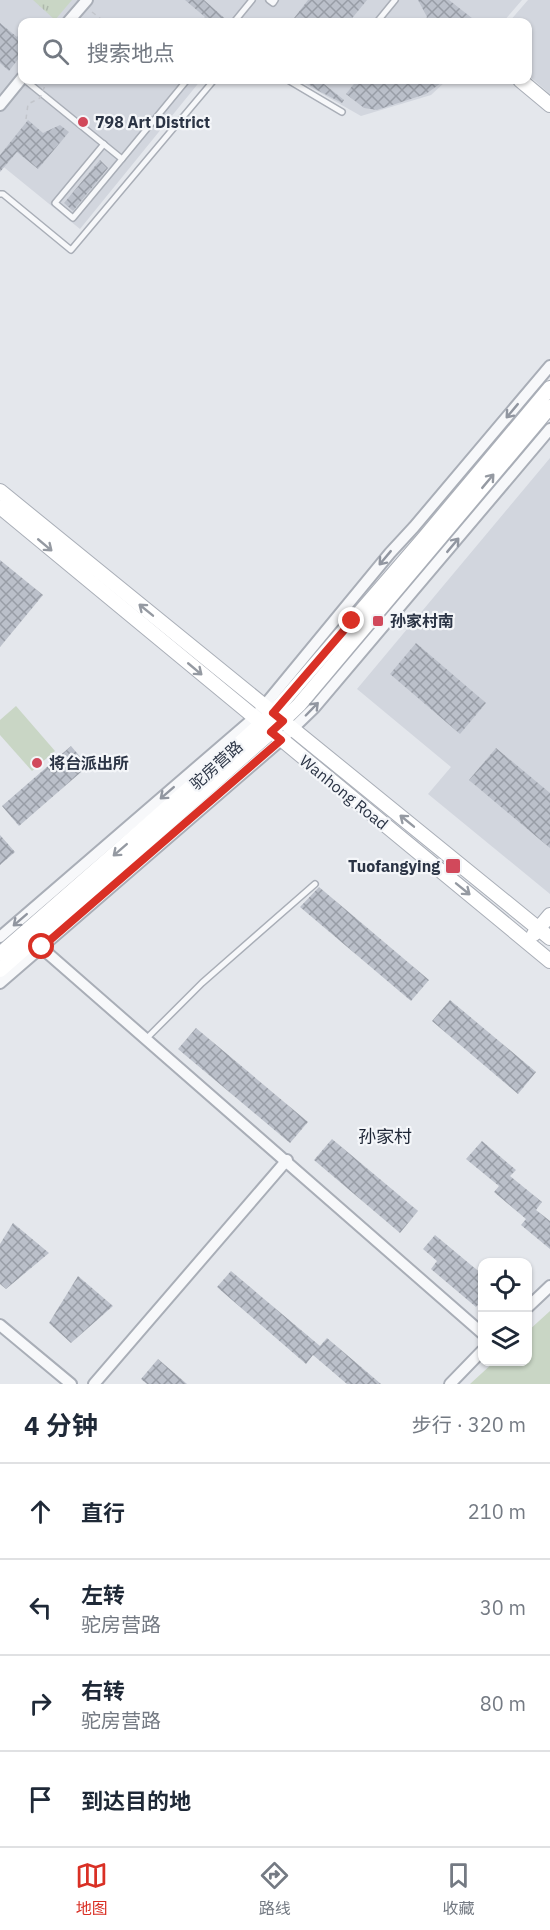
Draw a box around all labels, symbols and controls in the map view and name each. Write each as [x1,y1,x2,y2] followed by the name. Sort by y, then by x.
[18,18,532,84] search box
[39,35,72,68] icon: search
[87,38,175,67] text: 搜索地点
[95,112,210,132] place label: 798 Art District
[76,115,90,129] marker: 798 Art District
[506,403,519,419] one-way arrow
[481,474,495,489] one-way arrow
[446,537,459,553] one-way arrow
[37,538,53,551] one-way arrow
[378,550,392,565] one-way arrow
[138,603,154,616] one-way arrow
[338,607,364,633] route end
[390,611,454,631] place label: 孙家村南
[371,614,385,628] marker: 孙家村南
[187,662,202,676] one-way arrow
[305,702,320,717] one-way arrow
[186,736,246,794] street label: 驼房营路
[296,750,392,834] street label: Wanhong Road
[49,753,129,773] place label: 将台派出所
[30,756,44,770] marker: 将台派出所
[159,786,175,799] one-way arrow
[399,815,415,828] one-way arrow
[113,843,128,857] one-way arrow
[348,856,440,876] place label: Tuofangying
[444,857,462,875] marker: Tuofangying
[455,882,470,896] one-way arrow
[13,913,28,927] one-way arrow
[28,933,54,959] route start
[358,1125,412,1148] district label: 孙家村
[478,1258,532,1366] map controls
[478,1258,532,1312] button: locate
[478,1312,532,1366] button: layers
[24,1408,98,1442] text: 4 分钟
[412,1411,526,1438] text: 步行 · 320 m
[24,1495,57,1528] icon: ahead
[81,1498,125,1527] text: 直行
[468,1498,526,1525] text: 210 m
[81,1580,125,1609] text: 左转
[24,1591,57,1624] icon: left
[480,1594,526,1621] text: 30 m
[81,1611,161,1638] text: 驼房营路
[81,1676,125,1705] text: 右转
[24,1687,57,1720] icon: right
[480,1690,526,1717] text: 80 m
[81,1707,161,1734] text: 驼房营路
[24,1783,57,1816] icon: arrive
[81,1786,191,1815] text: 到达目的地
[75,1859,108,1919] tab: 地图
[258,1859,291,1919] tab: 路线
[442,1859,475,1919] tab: 收藏

